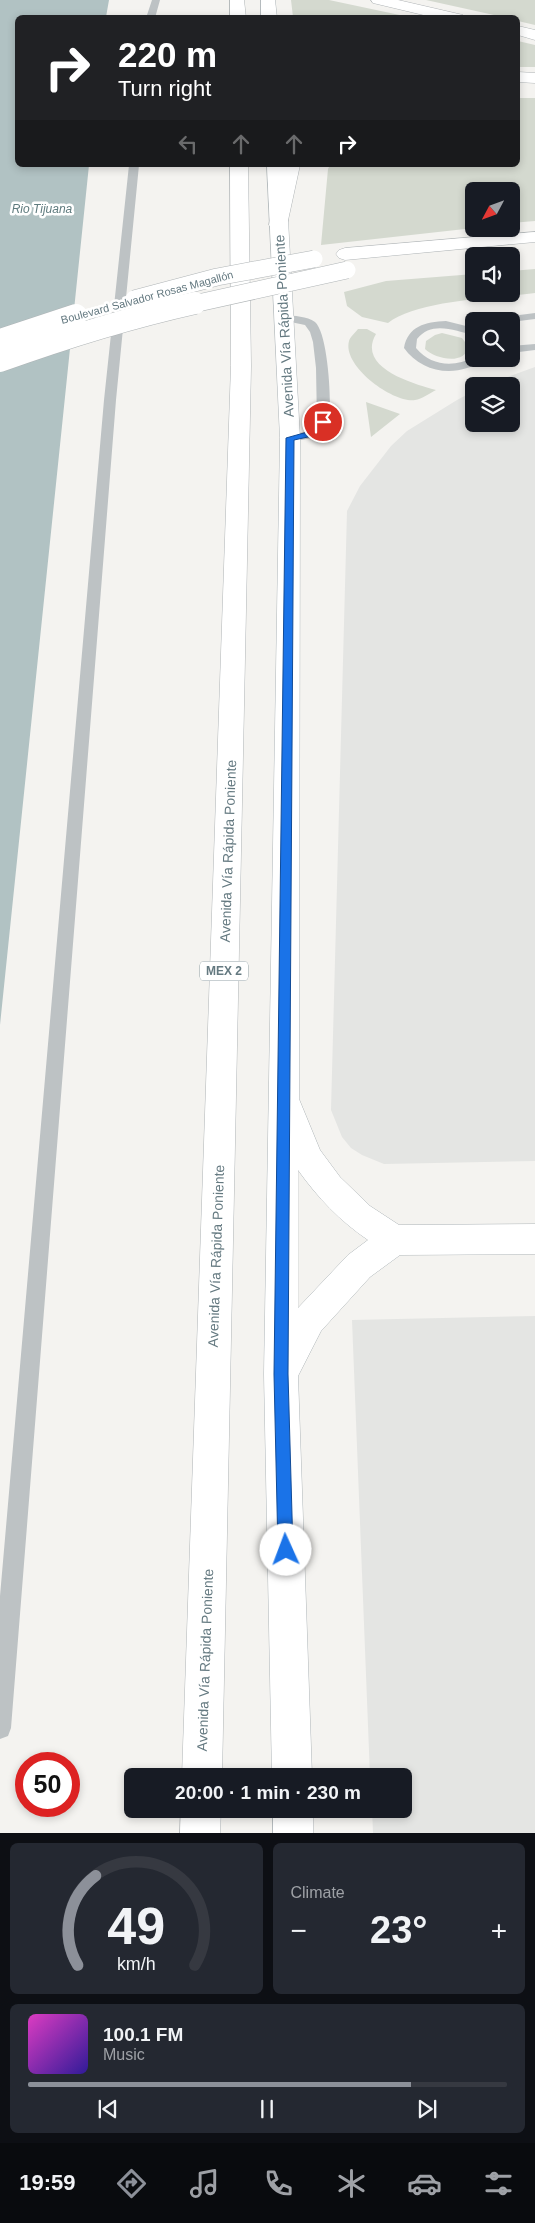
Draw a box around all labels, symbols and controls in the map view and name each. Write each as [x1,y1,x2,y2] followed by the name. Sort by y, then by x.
[35,35,100,100] icon: right
[118,35,217,74] text: 220 m
[118,76,211,101] text: Turn right
[174,130,202,158] icon: left
[227,130,255,158] icon: ahead
[280,130,308,158] icon: ahead
[333,130,361,158] icon: right
[465,182,520,238] north arrow
[465,182,520,432] map controls
[12,202,73,216] water label: Rio Tijuana
[271,234,297,418] street label: Avenida Vía Rápida Poniente
[465,247,520,302] button: sound
[60,268,234,326] street label: Boulevard Salvador Rosas Magallón
[465,312,520,367] button: search
[465,377,520,432] button: layers
[302,401,344,443] pin
[309,408,337,436] icon: arrive
[217,759,239,943] street label: Avenida Vía Rápida Poniente
[200,961,248,980] road number: MEX 2
[205,1164,227,1348] street label: Avenida Vía Rápida Poniente
[259,1523,311,1575] position arrow
[194,1568,216,1752] street label: Avenida Vía Rápida Poniente
[15,1752,80,1817] speed limit sign: 50
[175,1782,361,1803] text: 20:00 · 1 min · 230 m
[291,1884,345,1901] text: Climate
[107,1897,165,1955] text: 49
[370,1909,427,1951] text: 23°
[291,1915,307,1946] text: −
[491,1915,507,1946] text: +
[117,1954,156,1974] text: km/h
[103,2024,183,2045] text: 100.1 FM
[103,2046,145,2063] text: Music
[94,2095,122,2123] icon: previous
[253,2095,281,2123] icon: pause
[413,2095,441,2123] icon: next
[114,2166,149,2201] icon: directions
[187,2166,222,2201] icon: music
[261,2166,296,2201] icon: phone
[334,2166,369,2201] icon: climate
[407,2166,442,2201] icon: car
[481,2166,516,2201] icon: filters
[19,2170,75,2195] text: 19:59

